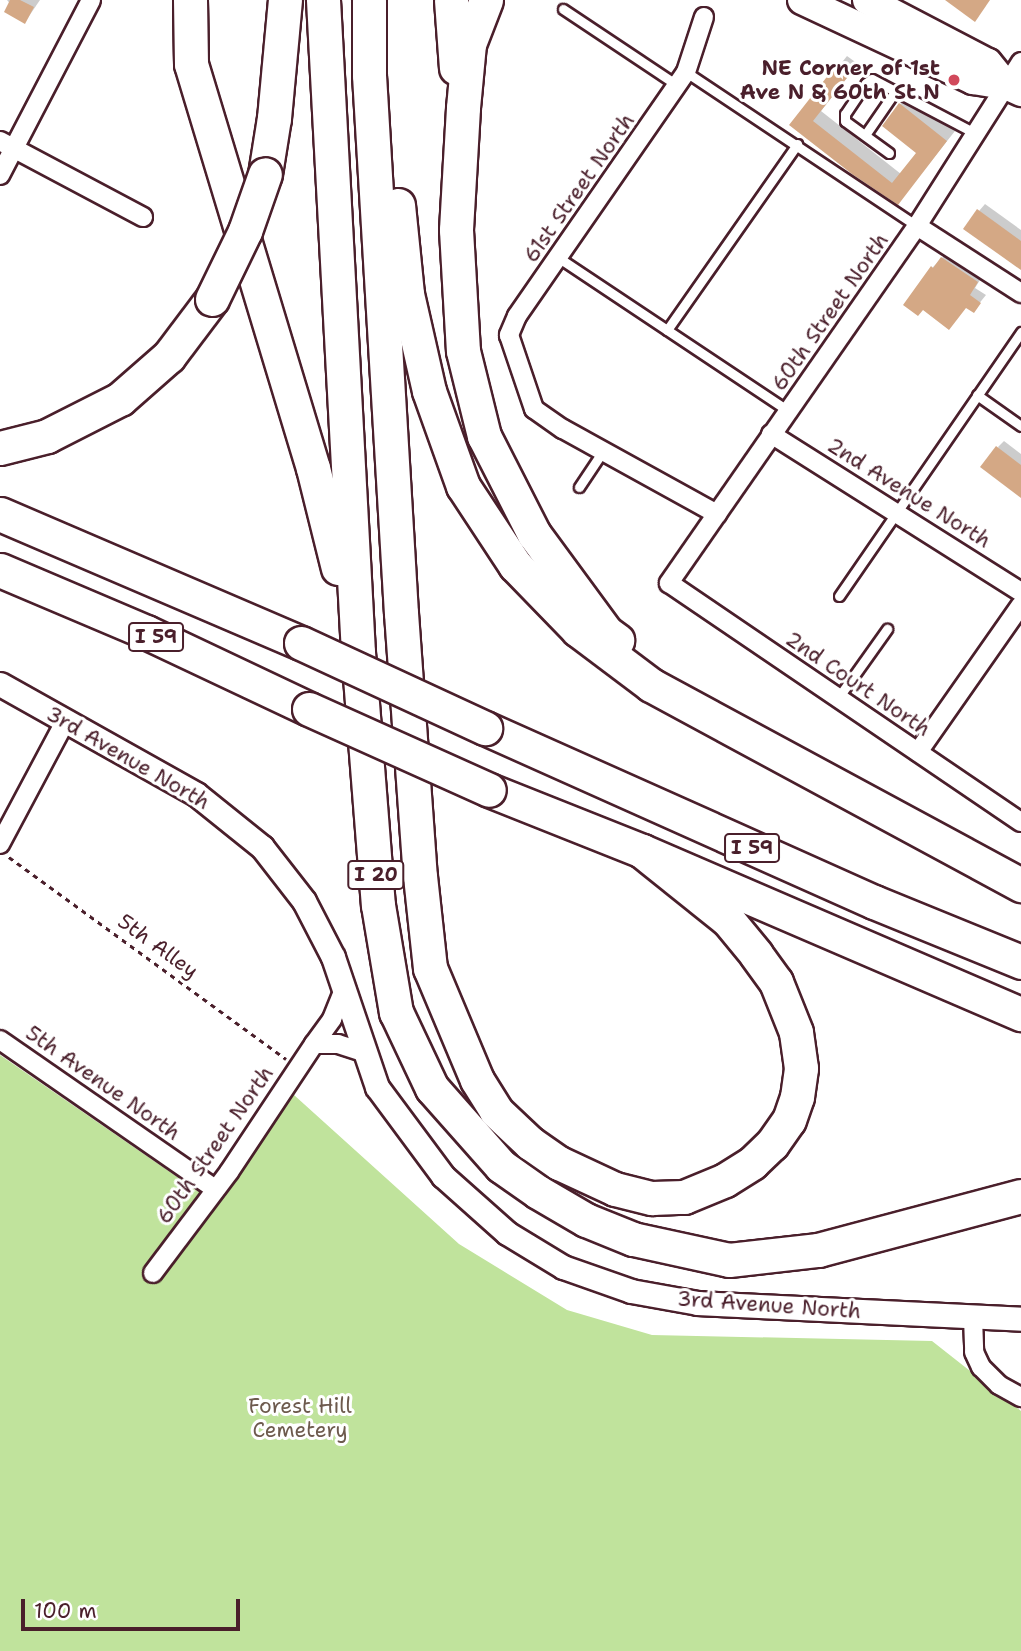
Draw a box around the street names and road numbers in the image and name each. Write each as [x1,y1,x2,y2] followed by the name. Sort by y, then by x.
[518,109,640,267] street label: 61st Street North
[766,228,894,396] street label: 60th Street North
[823,433,995,553] street label: 2nd Avenue North
[128,622,184,652] road number: I 59
[781,626,935,742] street label: 2nd Court North
[42,701,214,815] street label: 3rd Avenue North
[724,832,780,863] road number: I 59
[346,860,406,890] road number: I 20
[113,908,203,984] street label: 5th Alley
[21,1020,185,1146] street label: 5th Avenue North
[151,1061,279,1229] street label: 60th Street North
[676,1286,862,1324] street label: 3rd Avenue North

